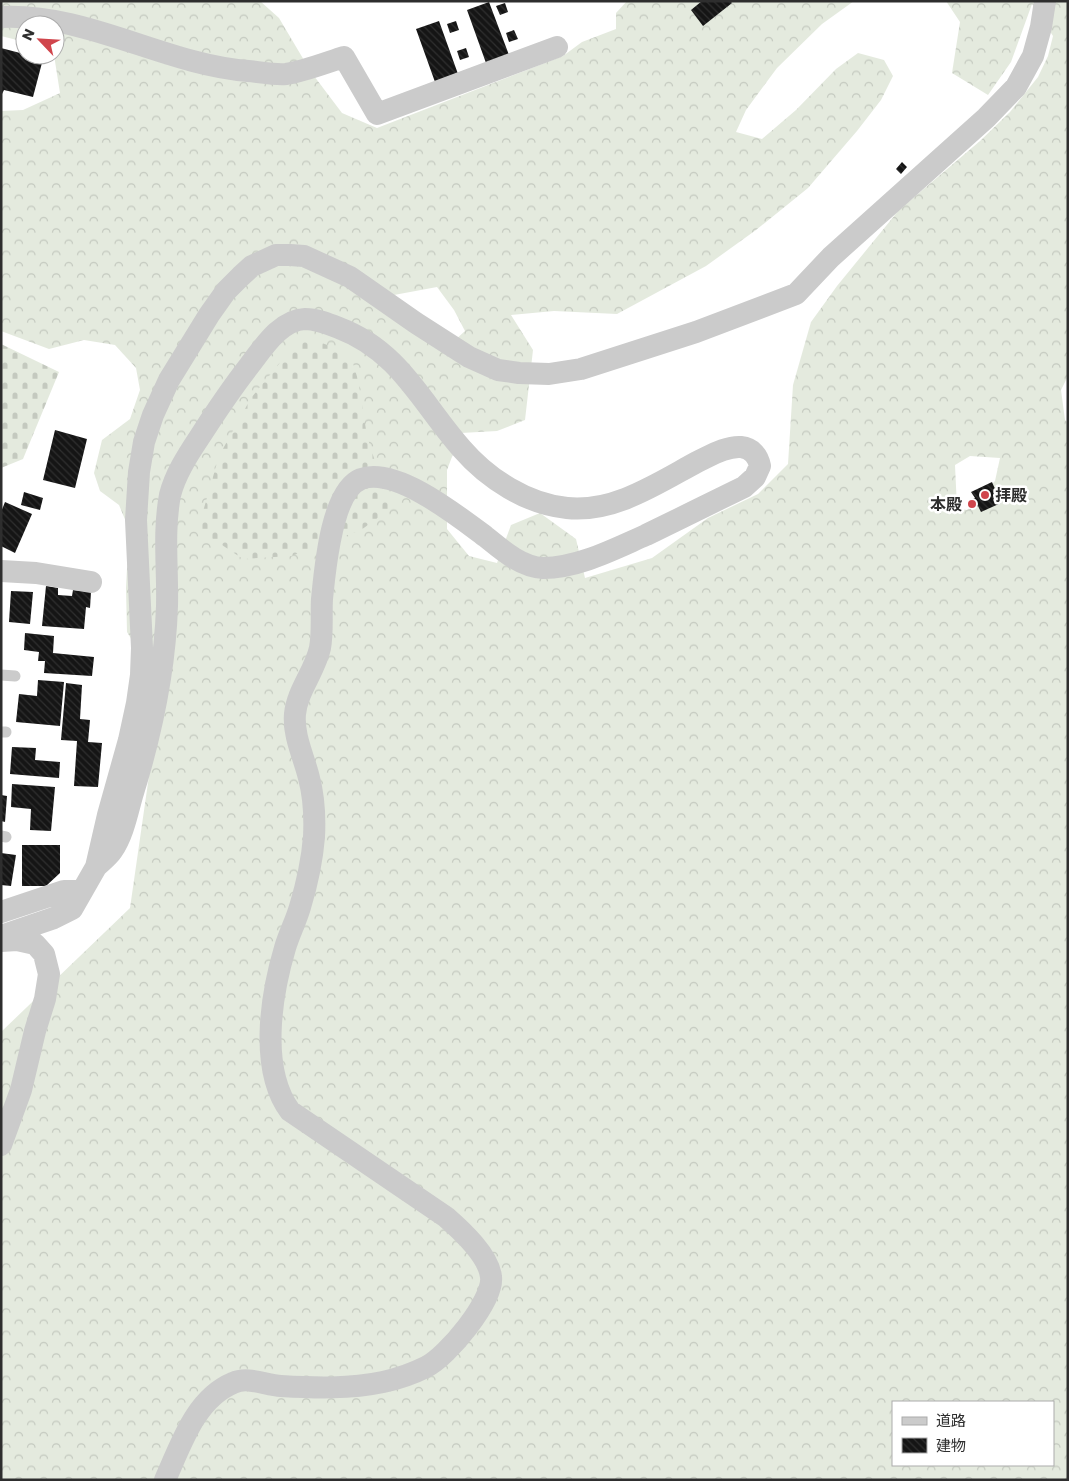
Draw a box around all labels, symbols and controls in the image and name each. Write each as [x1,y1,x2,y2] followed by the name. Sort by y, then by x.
[15,15,65,65] north arrow
[17,26,40,44] text: N
[995,484,1027,507] place label: 拝殿
[979,489,991,501] marker: 拝殿
[930,493,962,516] place label: 本殿
[966,498,978,510] marker: 本殿
[892,1401,1054,1466] legend
[936,1410,966,1431] text: 道路
[936,1435,966,1456] text: 建物

